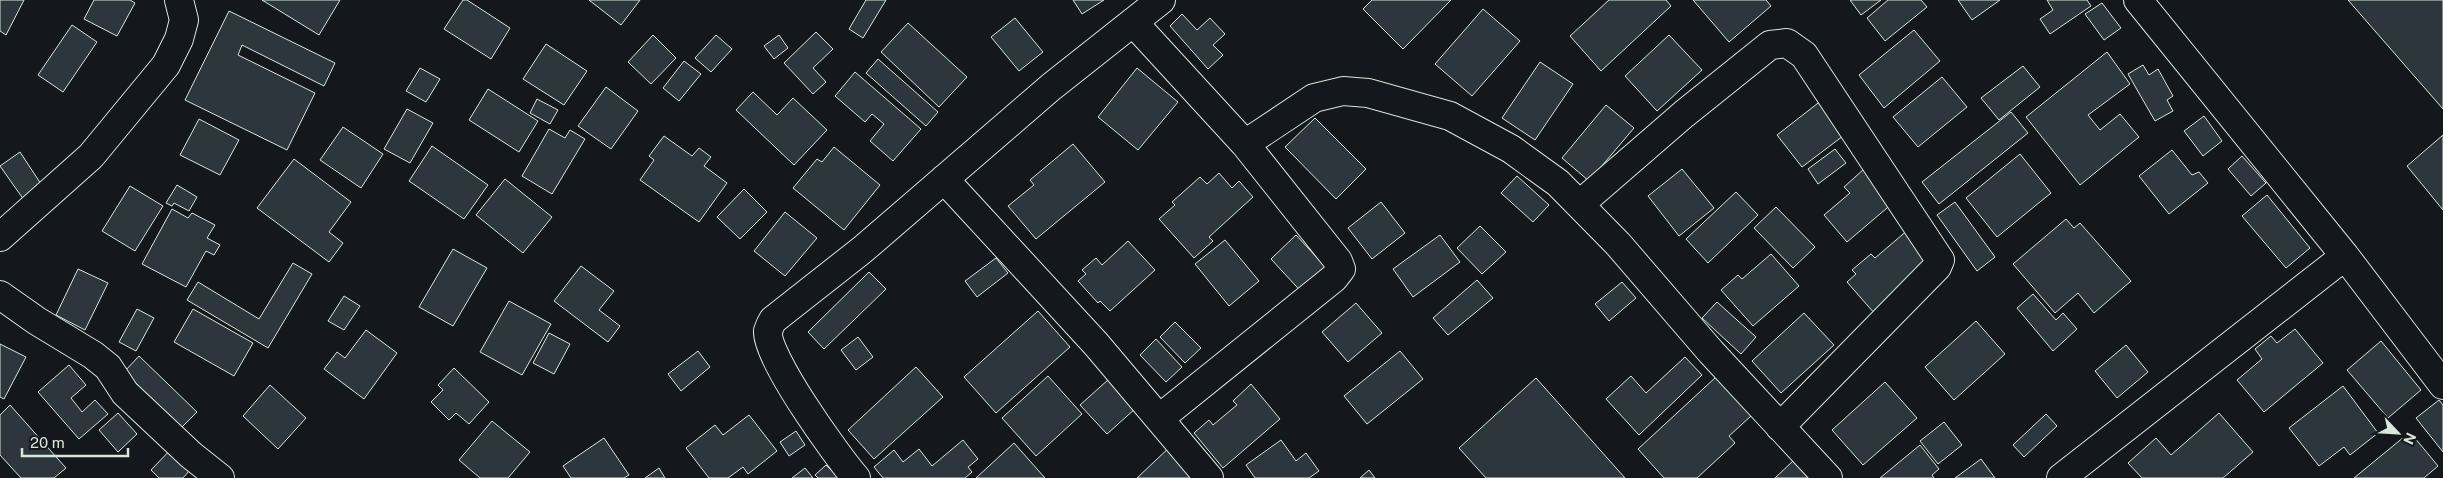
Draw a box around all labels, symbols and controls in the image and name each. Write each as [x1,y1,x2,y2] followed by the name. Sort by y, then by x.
[2373,408,2423,458] north arrow
[22,426,129,458] scale bar
[2400,430,2419,447] text: N
[30,434,65,451] text: 20 m

